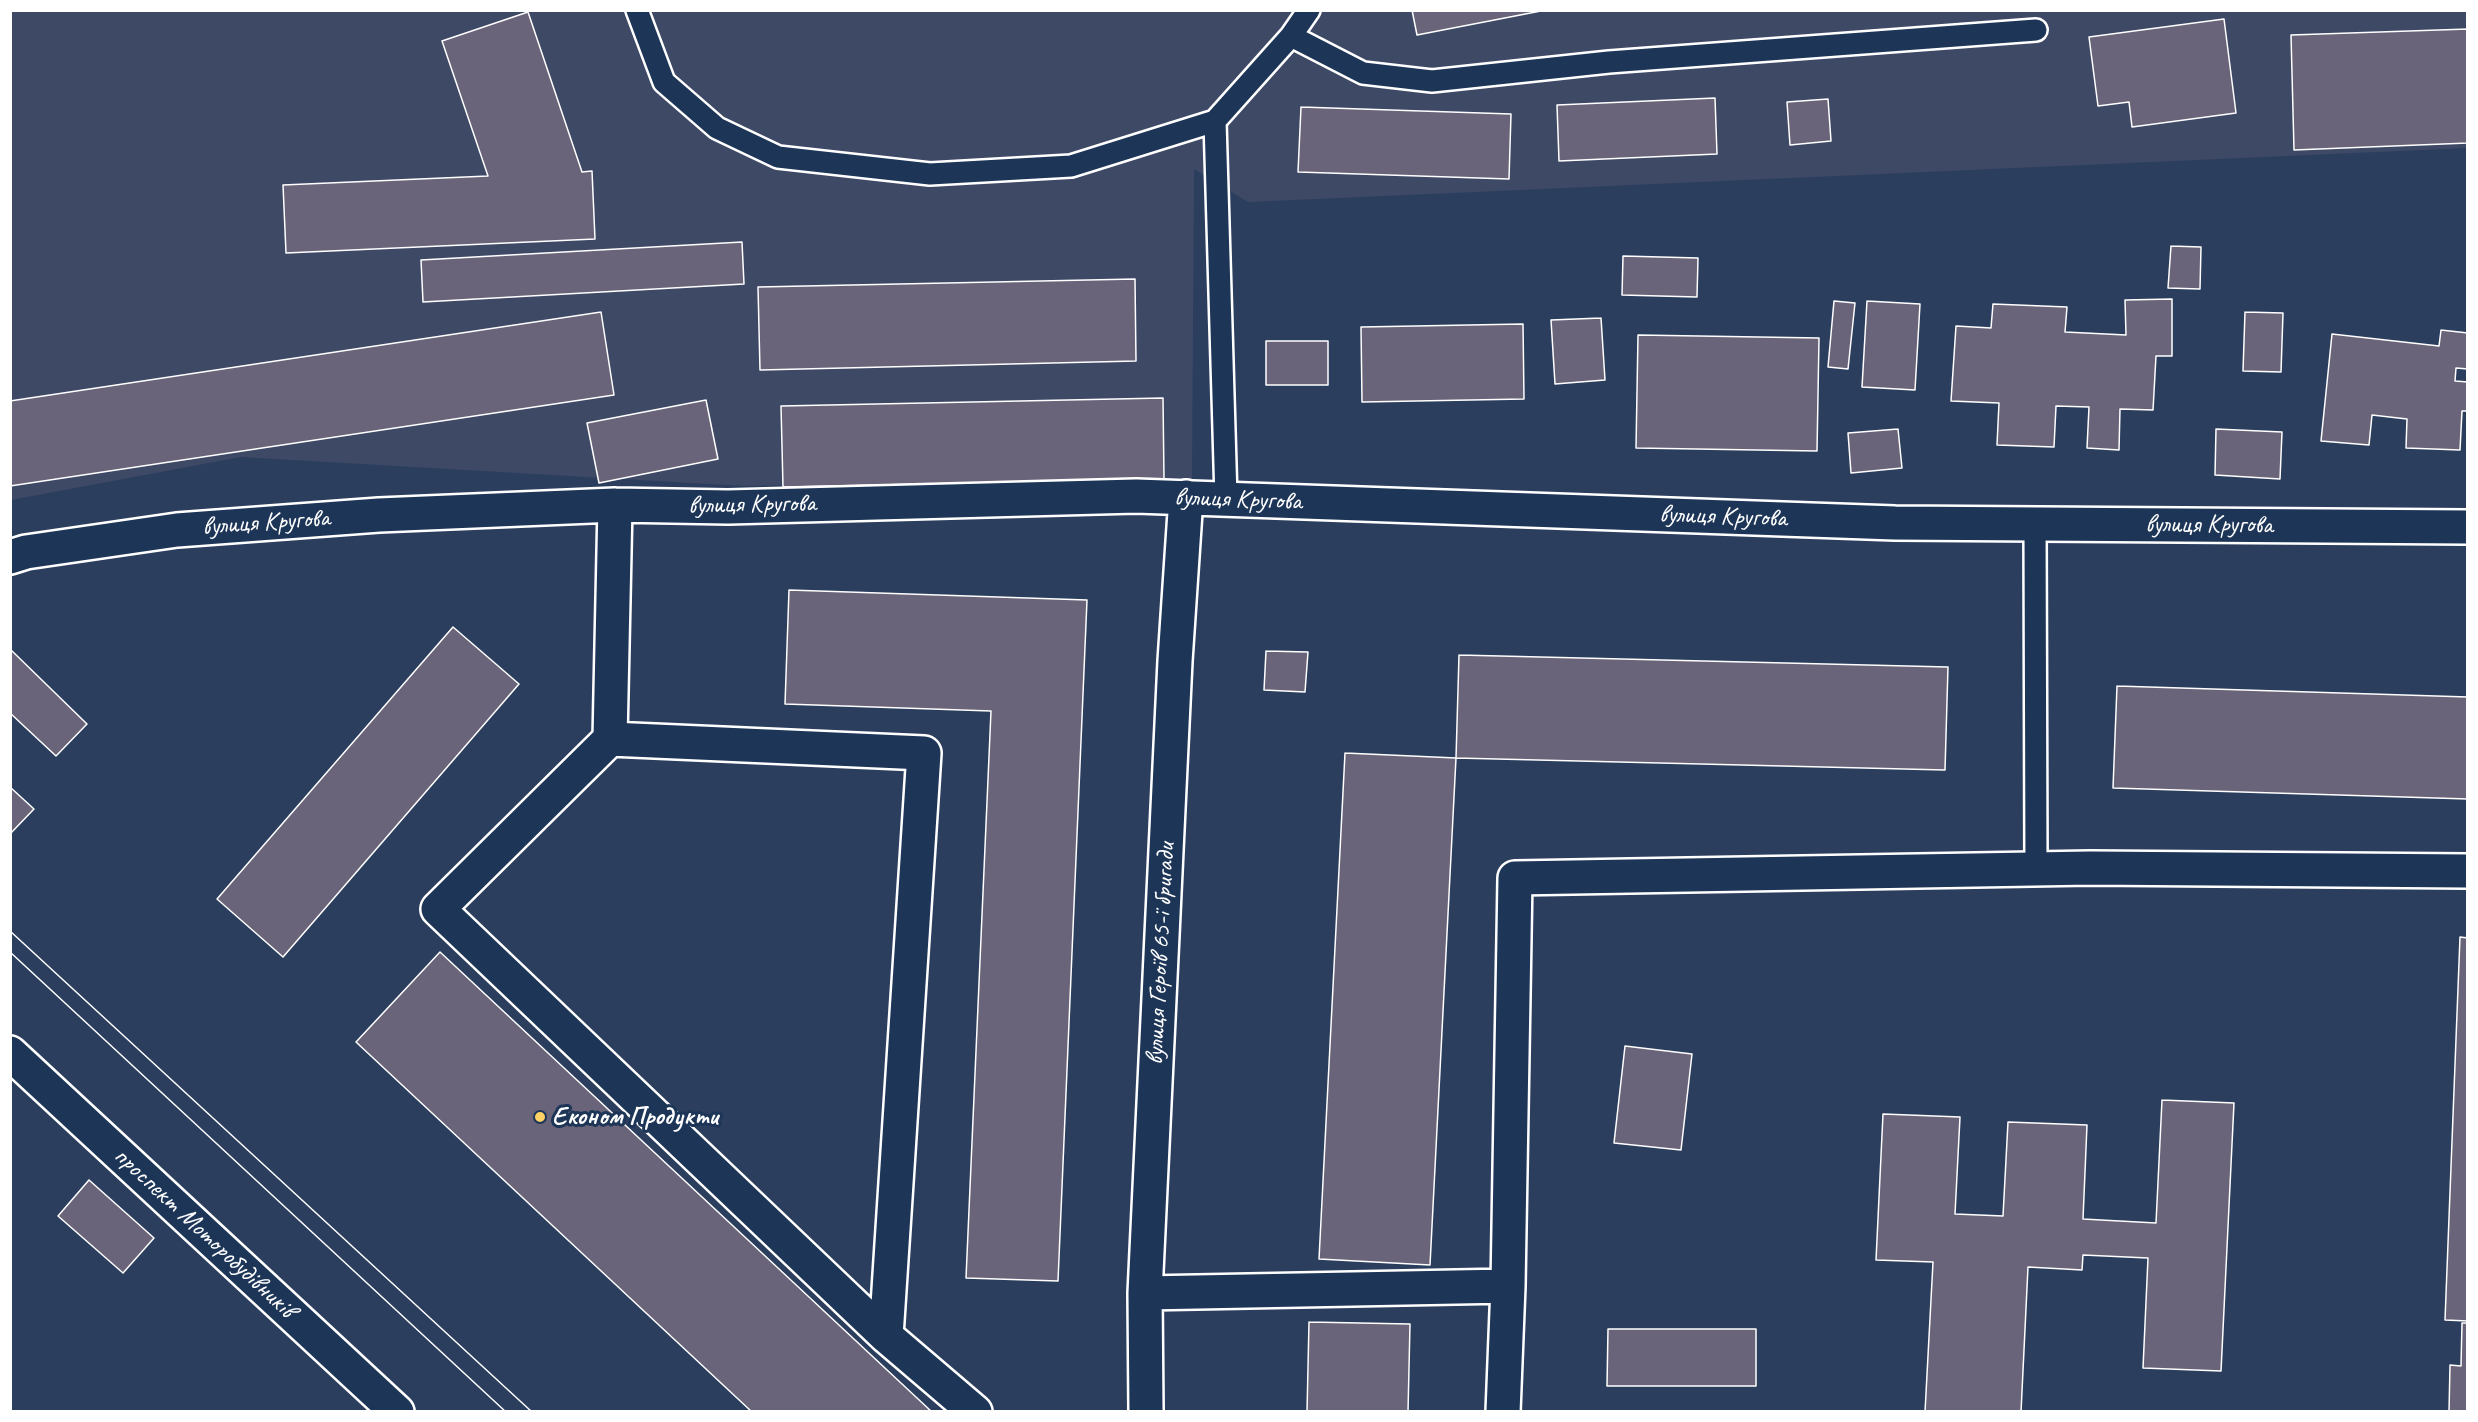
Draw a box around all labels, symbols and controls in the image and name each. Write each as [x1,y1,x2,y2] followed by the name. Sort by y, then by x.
[1174,482,1302,518] street label: вулиця Кругова
[688,488,816,522] street label: вулиця Кругова
[1659,499,1787,535] street label: вулиця Кругова
[201,503,331,543] street label: вулиця Кругова
[2145,509,2273,541] street label: вулиця Кругова
[1140,842,1182,1066] street label: вулиця Героїв 65-ї бригади
[552,1101,718,1133] place label: Економ Продукти
[533,1110,547,1124] marker: Економ Продукти
[107,1141,301,1325] street label: проспект Моторобудівників

